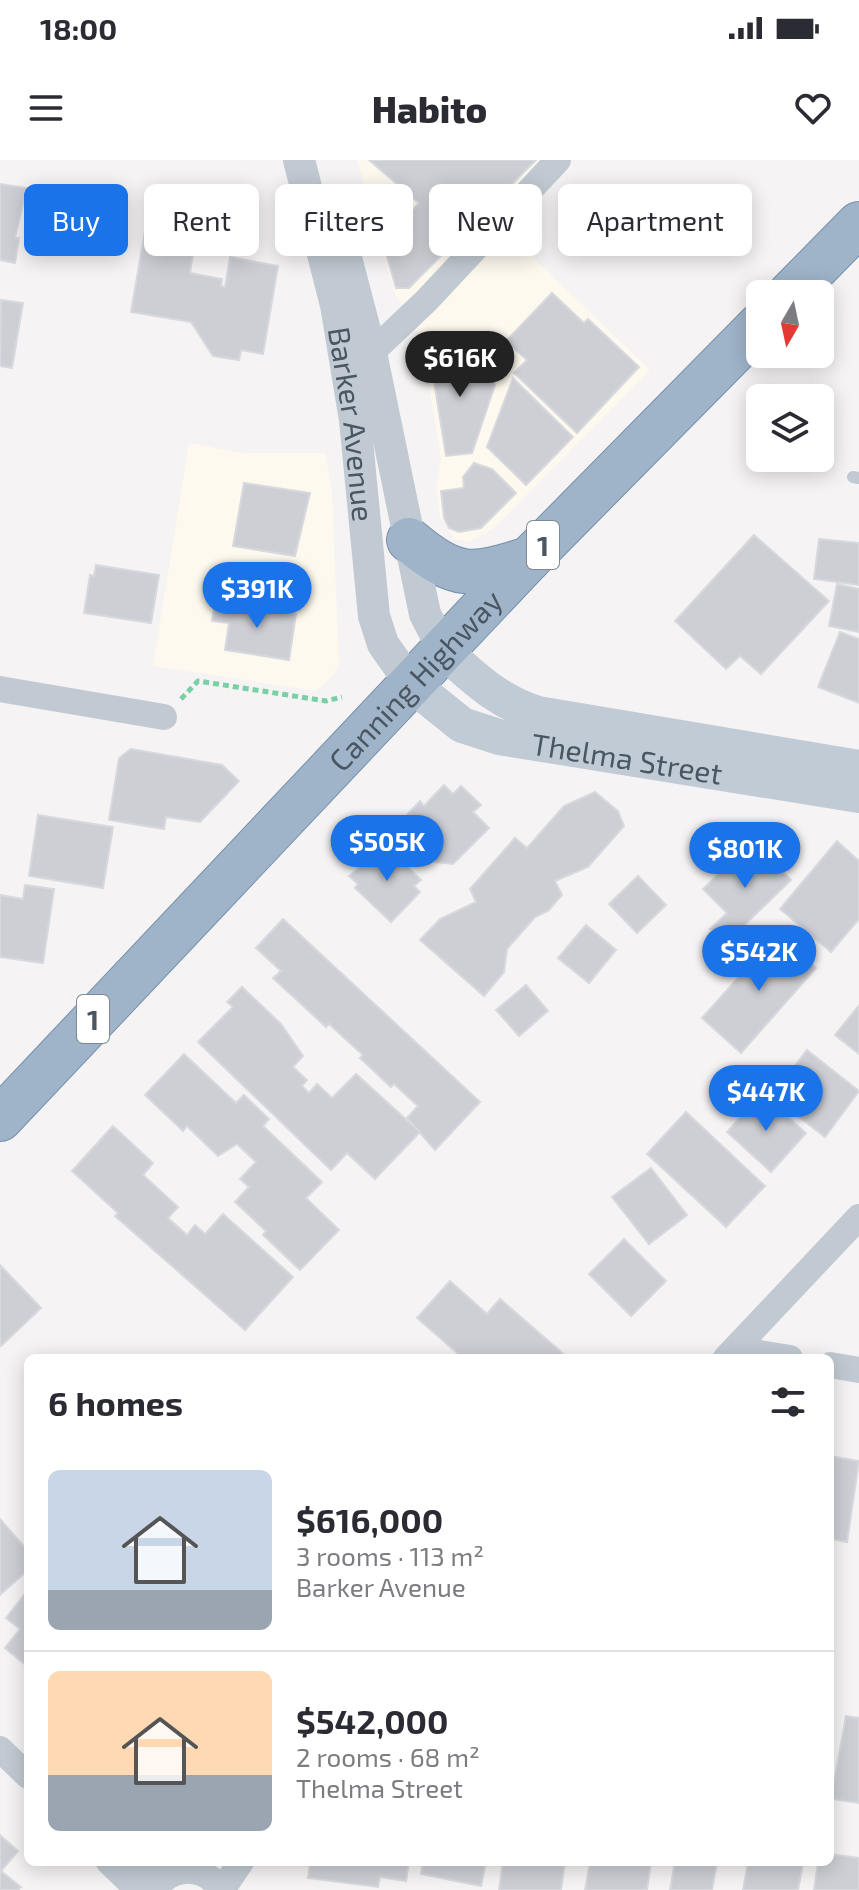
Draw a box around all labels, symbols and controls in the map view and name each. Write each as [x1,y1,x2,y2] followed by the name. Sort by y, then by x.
[40,10,117,46] text: 18:00
[24,86,68,130] icon: menu
[791,86,835,130] icon: heart
[372,87,487,130] text: Habito
[24,184,128,256] chip: Buy
[144,184,259,256] chip: Rent
[275,184,413,256] chip: Filters
[429,184,542,256] chip: New
[558,184,752,256] chip: Apartment
[746,280,834,368] north arrow
[746,280,834,472] map controls
[322,324,383,523] street label: Barker Avenue
[404,331,516,399] pin: $616K
[423,341,497,372] text: $616K
[746,384,834,472] button: layers
[527,521,559,569] road number: 1
[201,562,313,630] pin: $391K
[221,572,293,603] text: $391K
[321,582,509,778] street label: Canning Highway
[529,725,725,791] street label: Thelma Street
[331,815,443,883] pin: $505K
[689,822,801,890] pin: $801K
[349,825,425,856] text: $505K
[707,832,783,863] text: $801K
[703,925,815,993] pin: $542K
[720,935,798,966] text: $542K
[77,995,109,1043] road number: 1
[710,1065,822,1133] pin: $447K
[727,1075,805,1106] text: $447K
[766,1380,810,1424] icon: filters
[48,1382,183,1423] text: 6 homes
[296,1499,443,1540] text: $616,000
[112,1502,208,1598] icon: home
[296,1540,484,1571] text: 3 rooms · 113 m²
[296,1571,466,1602] text: Barker Avenue
[296,1700,449,1741] text: $542,000
[112,1703,208,1799] icon: home
[296,1741,480,1772] text: 2 rooms · 68 m²
[296,1772,463,1803] text: Thelma Street

